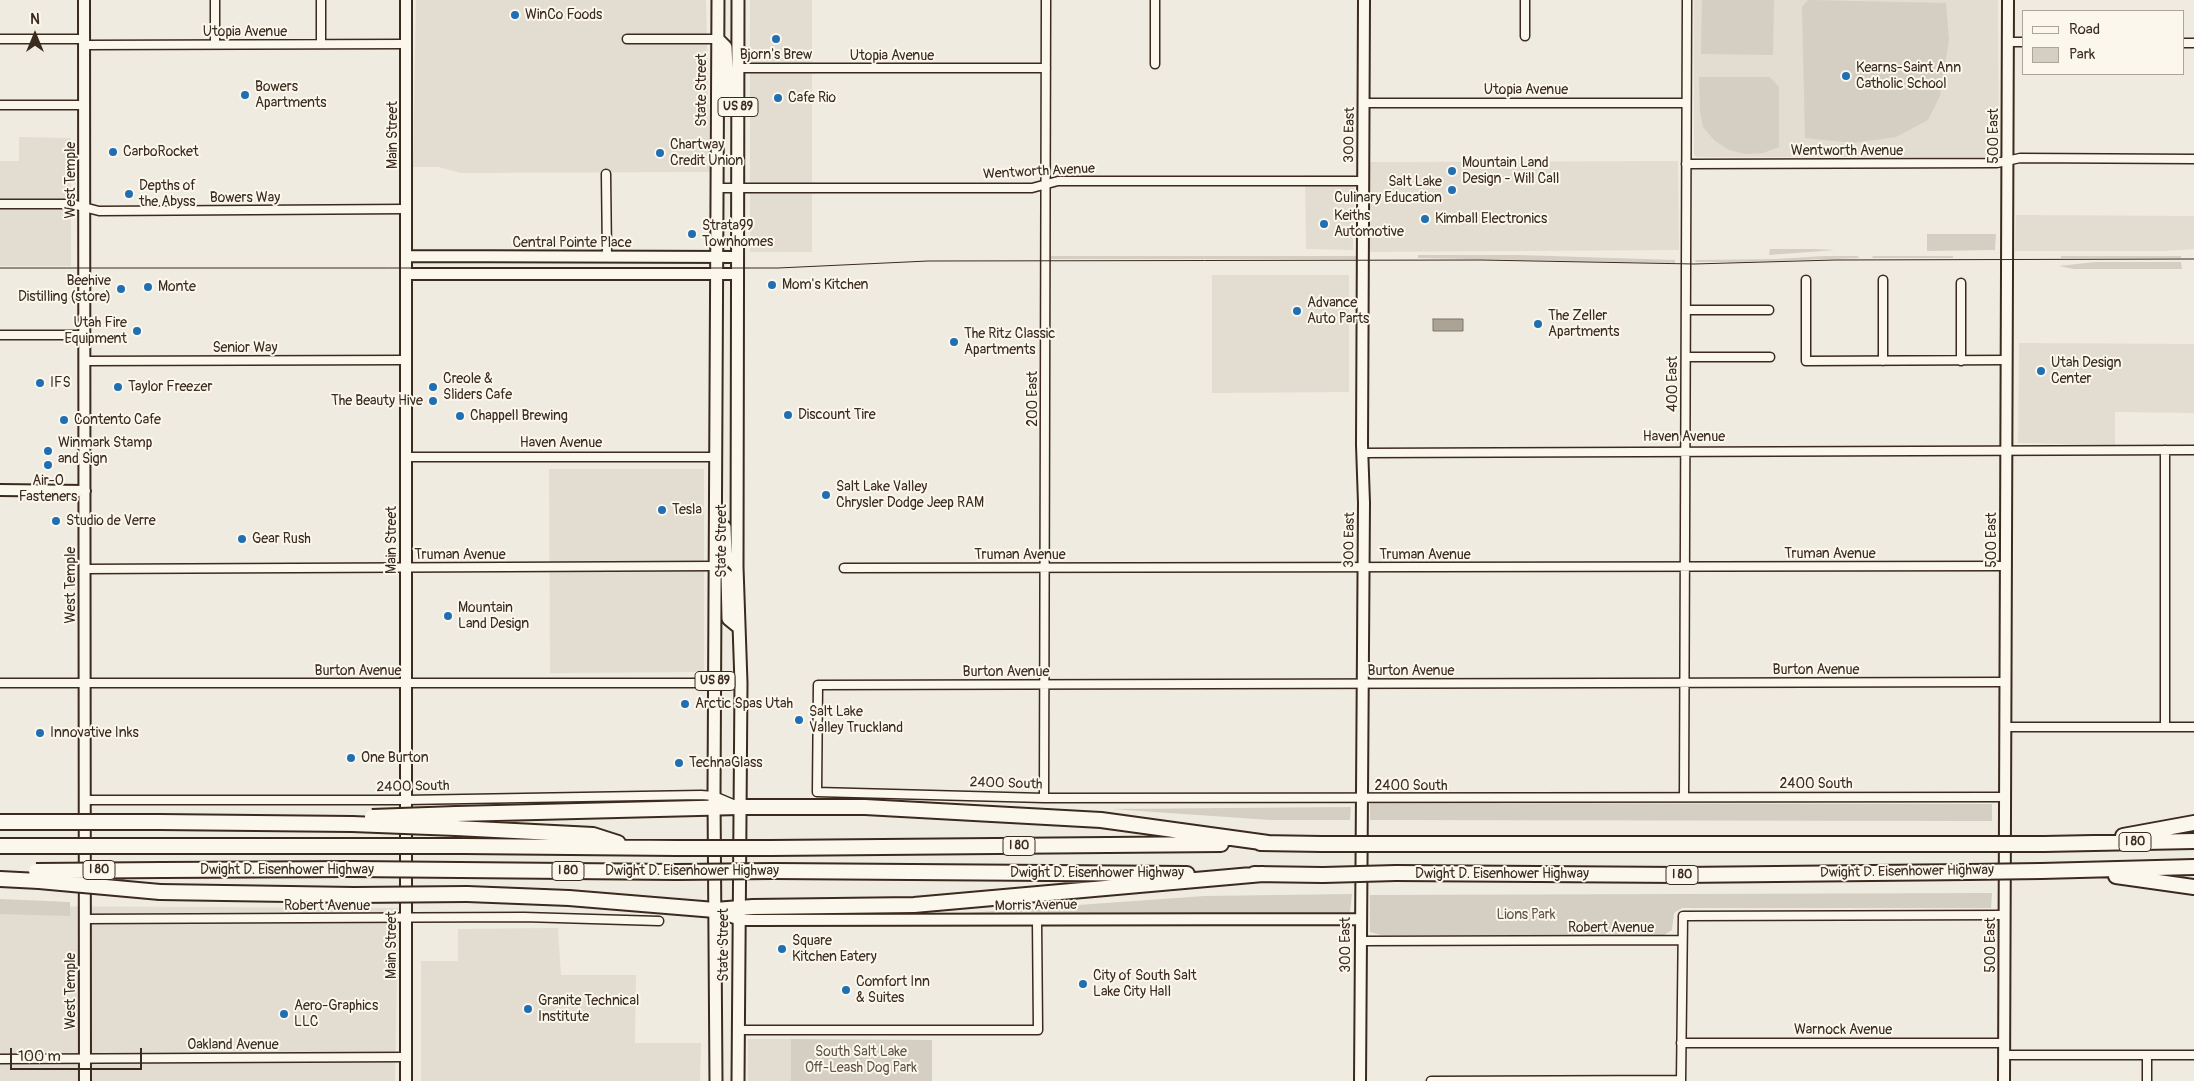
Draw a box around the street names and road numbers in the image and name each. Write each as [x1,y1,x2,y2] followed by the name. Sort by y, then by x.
[203,24,287,40] street label: Utopia Avenue
[850,48,934,64] street label: Utopia Avenue
[694,53,710,127] street label: State Street
[1484,82,1568,98] street label: Utopia Avenue
[718,98,758,116] road number: US 89
[385,101,401,169] street label: Main Street
[1341,107,1359,163] street label: 300 East
[1986,108,2002,164] street label: 500 East
[63,142,79,218] street label: West Temple
[1791,143,1903,159] street label: Wentworth Avenue
[983,161,1095,183] street label: Wentworth Avenue
[210,190,280,206] street label: Bowers Way
[512,235,632,251] street label: Central Pointe Place
[212,340,278,356] street label: Senior Way
[1665,356,1681,412] street label: 400 East
[1025,371,1041,427] street label: 200 East
[1643,429,1725,445] street label: Haven Avenue
[520,435,602,451] street label: Haven Avenue
[714,504,730,578] street label: State Street
[384,506,400,574] street label: Main Street
[1341,512,1359,568] street label: 300 East
[1984,512,2000,568] street label: 500 East
[1784,546,1876,562] street label: Truman Avenue
[63,547,79,623] street label: West Temple
[414,547,506,563] street label: Truman Avenue
[974,547,1066,563] street label: Truman Avenue
[1379,547,1471,563] street label: Truman Avenue
[1773,662,1859,678] street label: Burton Avenue
[315,663,401,679] street label: Burton Avenue
[1368,663,1454,679] street label: Burton Avenue
[963,664,1049,680] street label: Burton Avenue
[695,671,735,690] road number: US 89
[969,774,1043,794] street label: 2400 South
[1779,776,1853,792] street label: 2400 South
[376,778,450,796] street label: 2400 South
[1374,778,1448,794] street label: 2400 South
[2119,832,2151,852] road number: I 80
[1003,836,1035,856] road number: I 80
[83,860,115,880] road number: I 80
[552,861,584,880] road number: I 80
[200,862,374,878] street label: Dwight D. Eisenhower Highway
[1820,862,1994,882] street label: Dwight D. Eisenhower Highway
[605,863,779,879] street label: Dwight D. Eisenhower Highway
[1010,865,1184,881] street label: Dwight D. Eisenhower Highway
[1415,866,1589,882] street label: Dwight D. Eisenhower Highway
[1666,866,1698,884] road number: I 80
[995,897,1077,915] street label: Morris Avenue
[284,898,370,914] street label: Robert Avenue
[716,908,732,982] street label: State Street
[384,911,400,979] street label: Main Street
[1338,917,1354,973] street label: 300 East
[1983,917,1999,973] street label: 500 East
[1568,920,1654,936] street label: Robert Avenue
[63,953,79,1029] street label: West Temple
[1794,1022,1892,1038] street label: Warnock Avenue
[187,1037,279,1053] street label: Oakland Avenue

